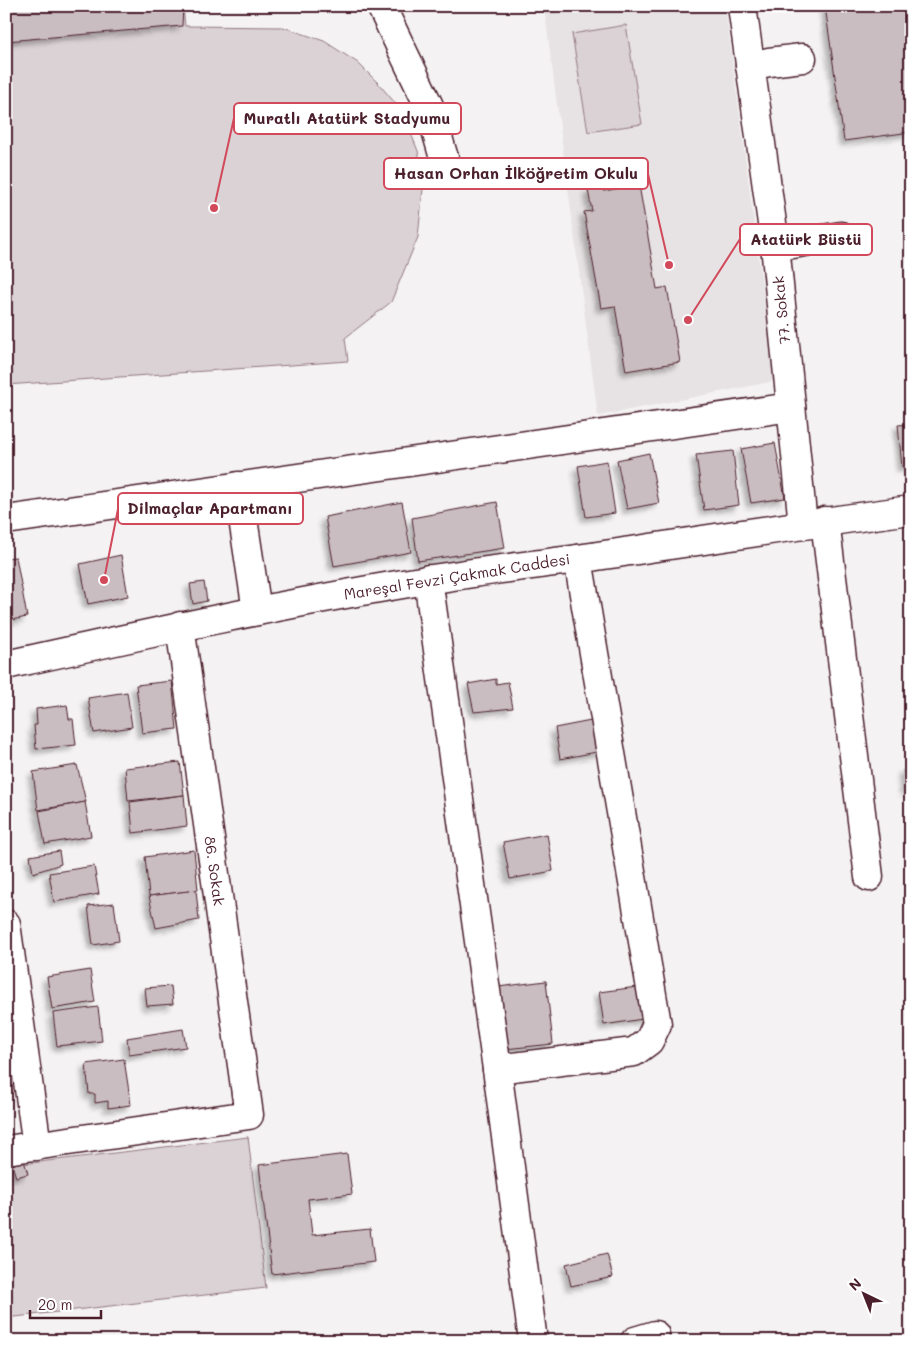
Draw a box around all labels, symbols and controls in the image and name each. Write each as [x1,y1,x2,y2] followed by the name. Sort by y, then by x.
[234,103,461,134] callout: Muratlı Atatürk Stadyumu
[244,107,450,128] text: Muratlı Atatürk Stadyumu
[384,158,648,189] callout: Hasan Orhan İlköğretim Okulu
[394,162,638,183] text: Hasan Orhan İlköğretim Okulu
[740,224,872,255] callout: Atatürk Büstü
[750,228,862,249] text: Atatürk Büstü
[767,275,795,345] street label: 77. Sokak
[118,493,303,524] callout: Dilmaçlar Apartmanı
[127,497,293,518] text: Dilmaçlar Apartmanı
[342,548,571,604] street label: Mareşal Fevzi Çakmak Caddesi
[200,835,230,907] street label: 86. Sokak
[840,1270,890,1320] north arrow
[844,1274,865,1295] text: N
[30,1287,101,1319] scale bar
[38,1294,72,1314] text: 20 m

